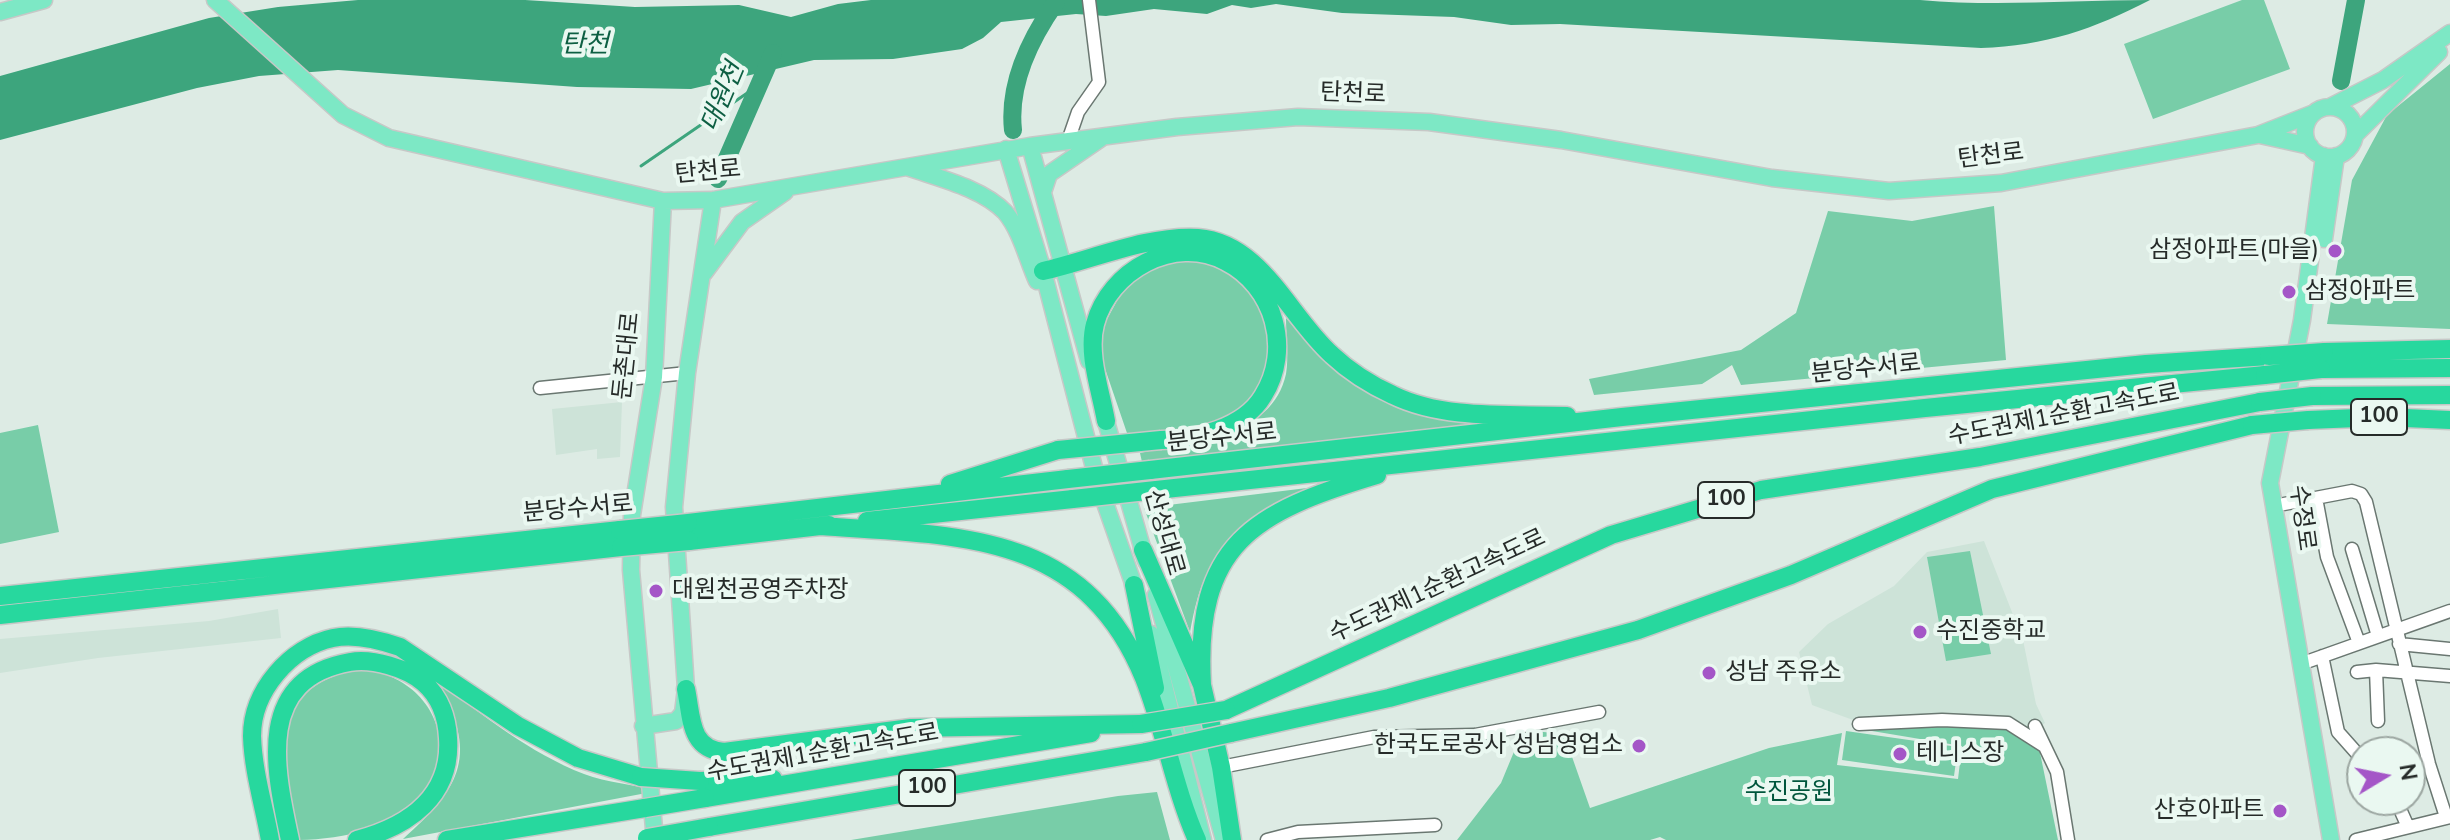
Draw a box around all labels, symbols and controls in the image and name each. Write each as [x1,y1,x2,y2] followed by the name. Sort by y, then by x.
[561,30,609,62] water label: 탄천
[696,59,752,137] water label: 대원천
[1319,79,1387,111] street label: 탄천로
[1956,139,2026,175] street label: 탄천로
[674,156,742,190] street label: 탄천로
[2149,237,2319,265] place label: 삼정아파트(마을)
[2326,242,2344,260] marker: 삼정아파트(마을)
[2305,278,2415,306] place label: 삼정아파트
[2280,283,2298,301] marker: 삼정아파트
[609,311,647,401] street label: 둔촌대로
[1810,350,1922,390] street label: 분당수서로
[1946,379,2182,453] street label: 수도권제1순환고속도로
[2351,399,2407,435] road number: 100
[1166,419,1278,459] street label: 분당수서로
[1698,482,1754,518] road number: 100
[2282,483,2320,553] street label: 수정로
[1137,487,1189,579] street label: 산성대로
[522,491,634,529] street label: 분당수서로
[1325,524,1551,650] street label: 수도권제1순환고속도로
[672,577,849,605] place label: 대원천공영주차장
[647,582,665,600] marker: 대원천공영주차장
[1936,618,2046,646] place label: 수진중학교
[1911,623,1929,641] marker: 수진중학교
[1725,659,1842,687] place label: 성남 주유소
[1700,664,1718,682] marker: 성남 주유소
[705,719,941,789] street label: 수도권제1순환고속도로
[1374,732,1623,760] place label: 한국도로공사 성남영업소
[2346,736,2426,816] north arrow
[1630,737,1648,755] marker: 한국도로공사 성남영업소
[1916,740,2004,768] place label: 테니스장
[1891,745,1909,763] marker: 테니스장
[2391,761,2424,783] text: N
[899,770,955,806] road number: 100
[1745,779,1833,807] park label: 수진공원
[2154,797,2264,825] place label: 산호아파트
[2271,802,2289,820] marker: 산호아파트

